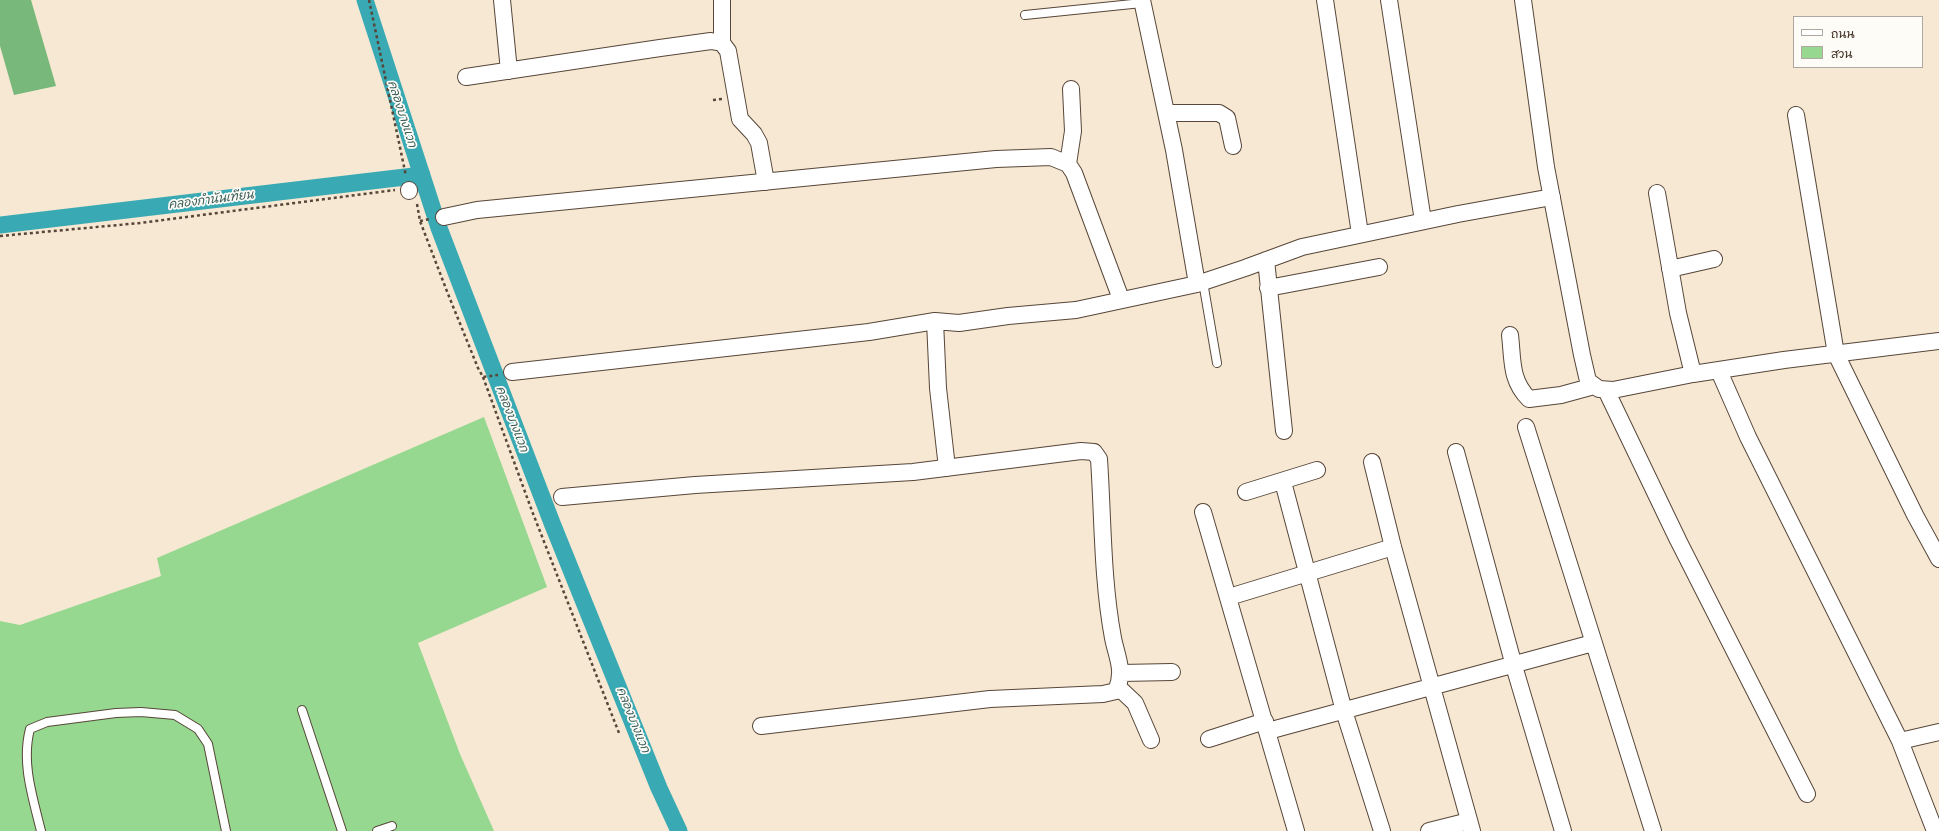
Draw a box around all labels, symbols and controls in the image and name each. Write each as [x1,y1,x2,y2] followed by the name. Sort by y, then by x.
[1793,16,1923,68] legend
[1831,26,1855,41] text: ถนน
[1831,46,1852,61] text: สวน
[384,79,420,149] water label: คลองบางแวก
[168,188,254,212] water label: คลองกำนันเทียน
[493,384,531,454] water label: คลองบางแวก
[613,685,653,755] water label: คลองบางแวก

